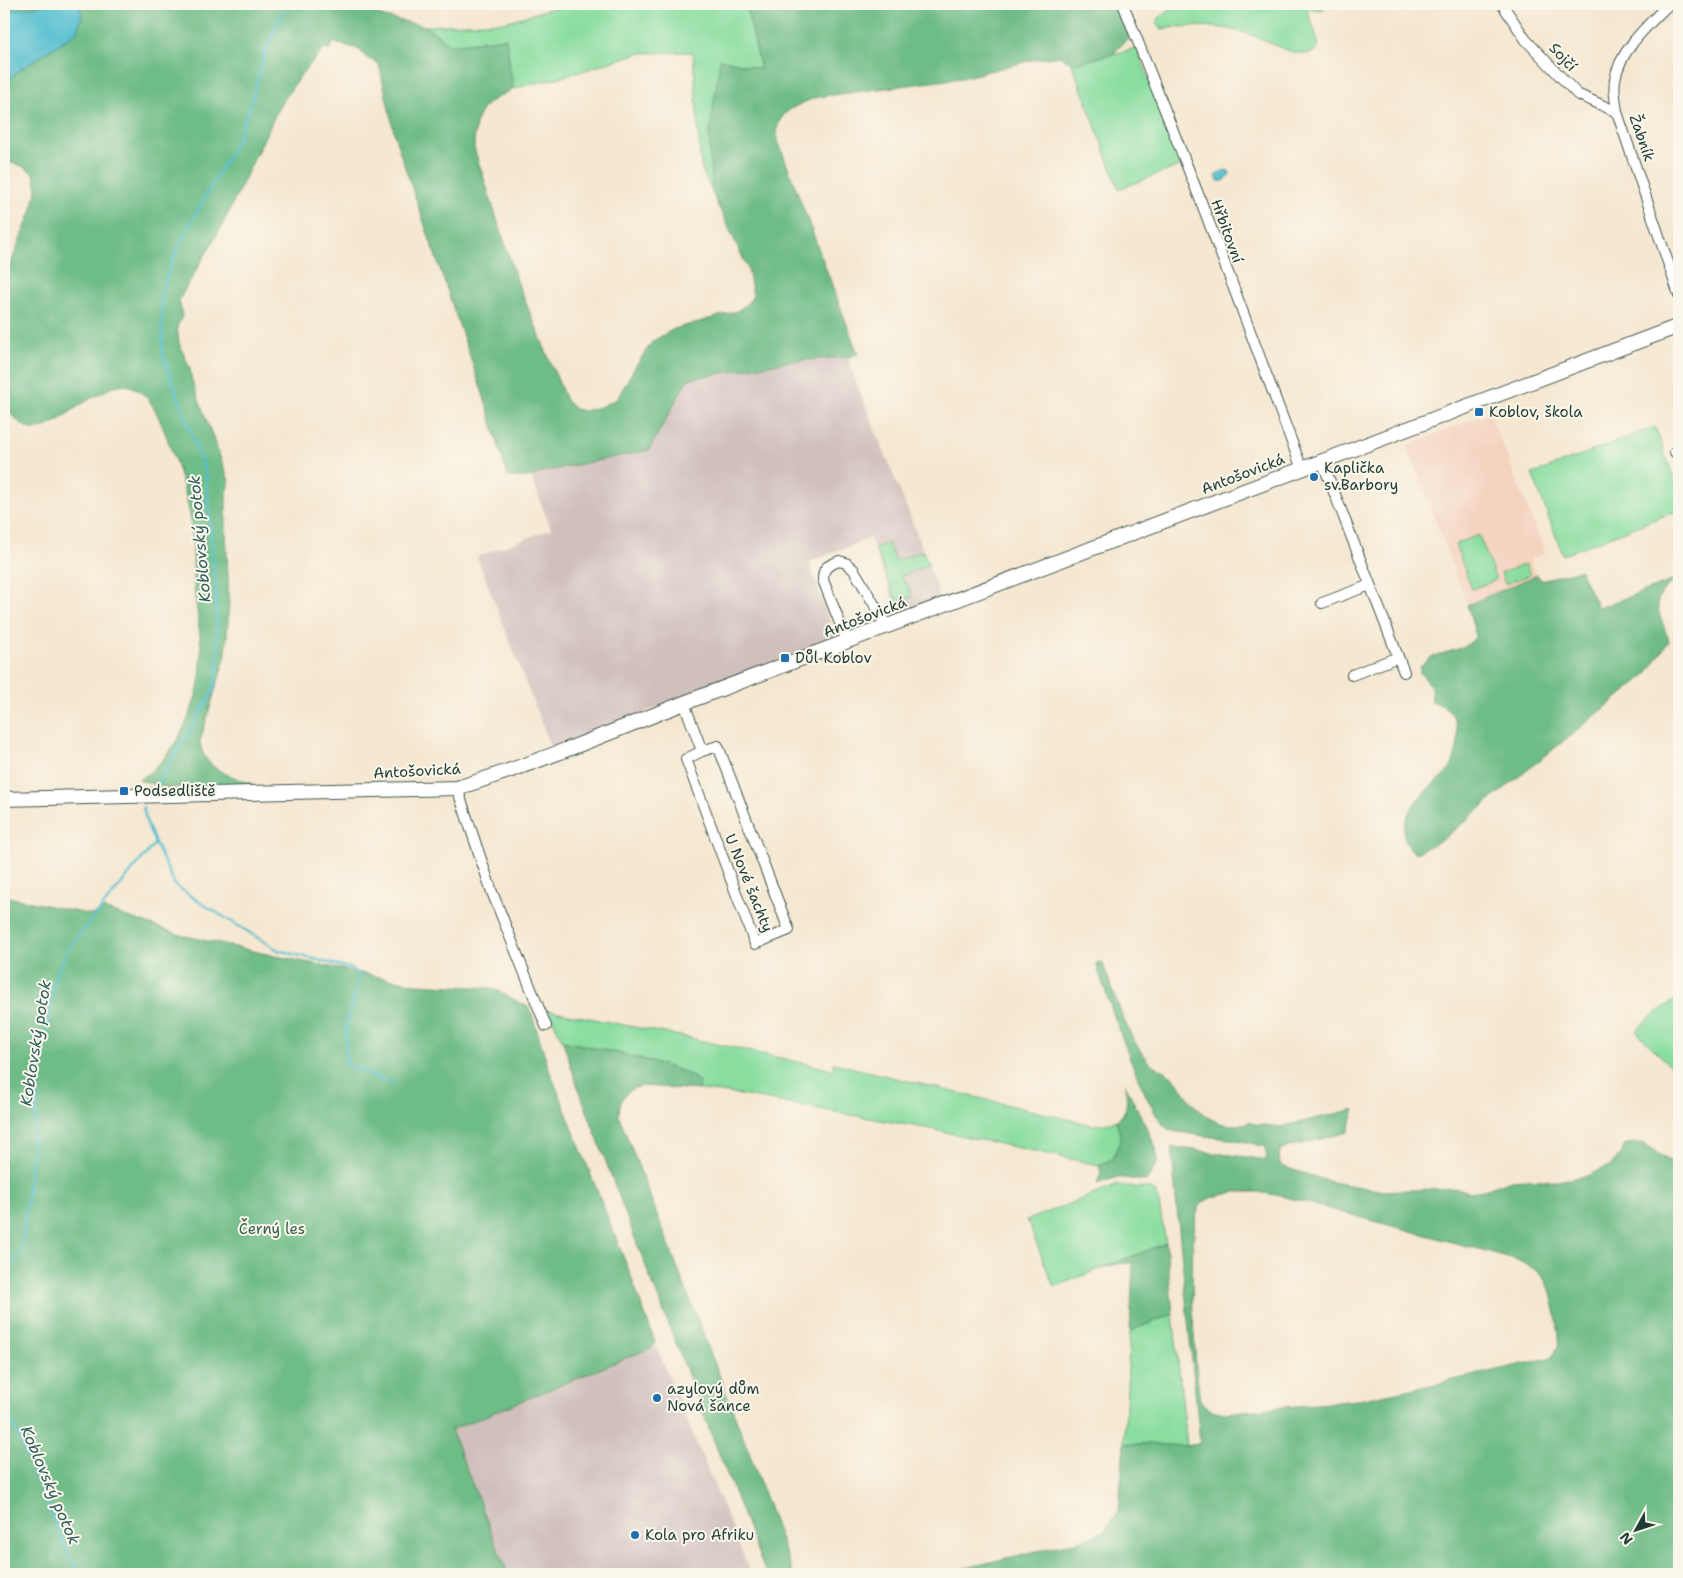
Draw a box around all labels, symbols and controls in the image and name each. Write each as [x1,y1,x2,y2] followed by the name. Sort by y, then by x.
[1545,38,1582,76] street label: Sojčí
[1625,111,1660,164] street label: Žabník
[1206,196,1248,266] street label: Hřbitovní
[1489,402,1583,422] place label: Koblov, škola
[1473,406,1485,418] marker: Koblov, škola
[1198,449,1288,499] street label: Antošovická
[1324,458,1398,495] place label: Kaplička sv.Barbory
[1308,471,1320,483] marker: Kaplička sv.Barbory
[183,475,216,603] water label: Koblovský potok
[820,592,910,642] street label: Antošovická
[795,648,872,668] place label: Důl Koblov
[779,652,791,664] marker: Důl Koblov
[373,759,462,783] street label: Antošovická
[134,781,216,801] place label: Podsedliště
[118,785,130,797] marker: Podsedliště
[720,831,778,935] street label: U Nové šachty
[15,979,56,1108] water label: Koblovský potok
[239,1218,305,1239] park label: Černý les
[667,1379,759,1416] place label: azylový dům Nová šance
[651,1392,663,1404] marker: azylový dům Nová šance
[16,1422,85,1548] water label: Koblovský potok
[1610,1506,1660,1556] north arrow
[645,1525,754,1545] place label: Kola pro Afriku
[1616,1528,1637,1548] text: N
[629,1529,641,1541] marker: Kola pro Afriku

